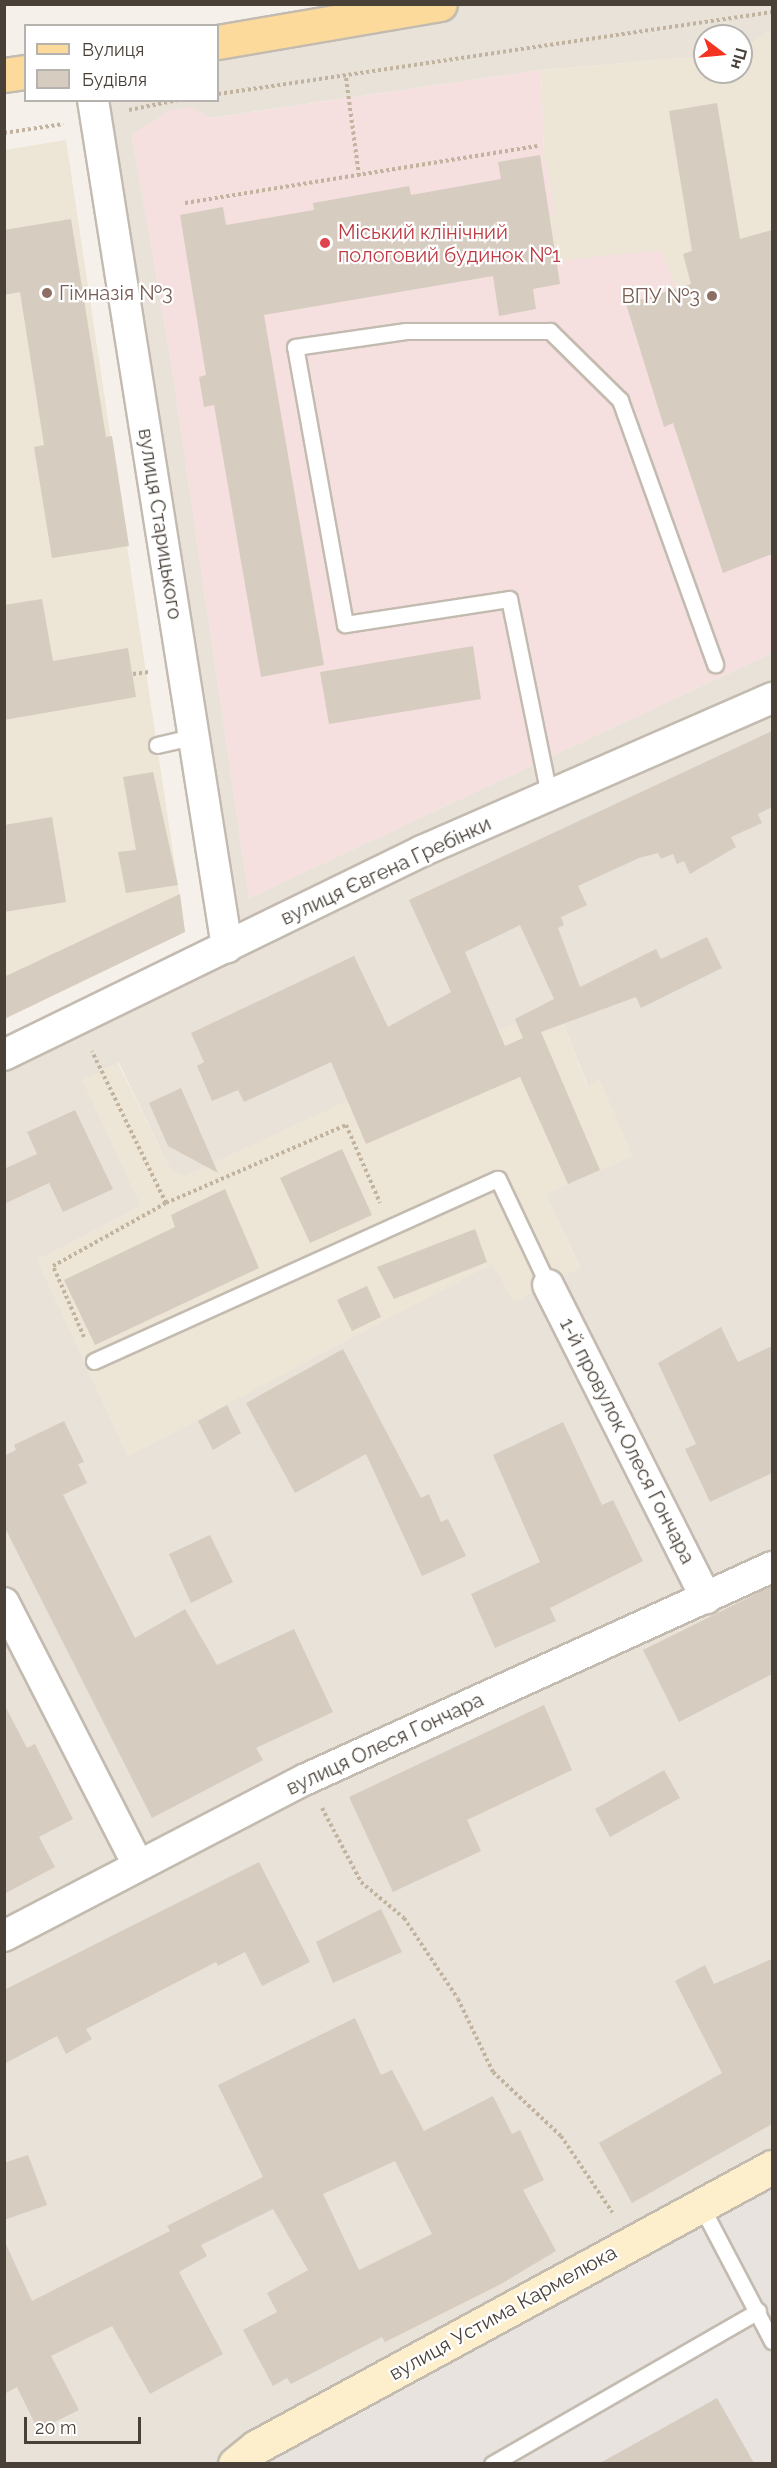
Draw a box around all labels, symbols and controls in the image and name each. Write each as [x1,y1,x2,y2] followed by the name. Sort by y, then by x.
[24,24,219,102] legend
[693,24,753,84] north arrow
[82,39,144,60] text: Вулиця
[727,46,751,71] text: Пн
[82,69,147,90] text: Будівля
[338,220,561,267] place label: Міський клінічний пологовий будинок №1
[316,234,334,252] marker: Міський клінічний пологовий будинок №1
[59,281,173,305] place label: Гімназія №3
[622,284,700,308] place label: ВПУ №3
[40,286,54,300] marker: Гімназія №3
[705,289,719,303] marker: ВПУ №3
[133,427,187,621] street label: вулиця Старицького
[277,812,495,930] street label: вулиця Євгена Гребінки
[554,1314,700,1568] street label: 1-й провулок Олеся Гончара
[283,1688,487,1800] street label: вулиця Олеся Гончара
[385,2240,621,2386] street label: вулиця Устима Кармелюка
[27,2405,144,2443] scale bar
[35,2417,77,2438] text: 20 m

